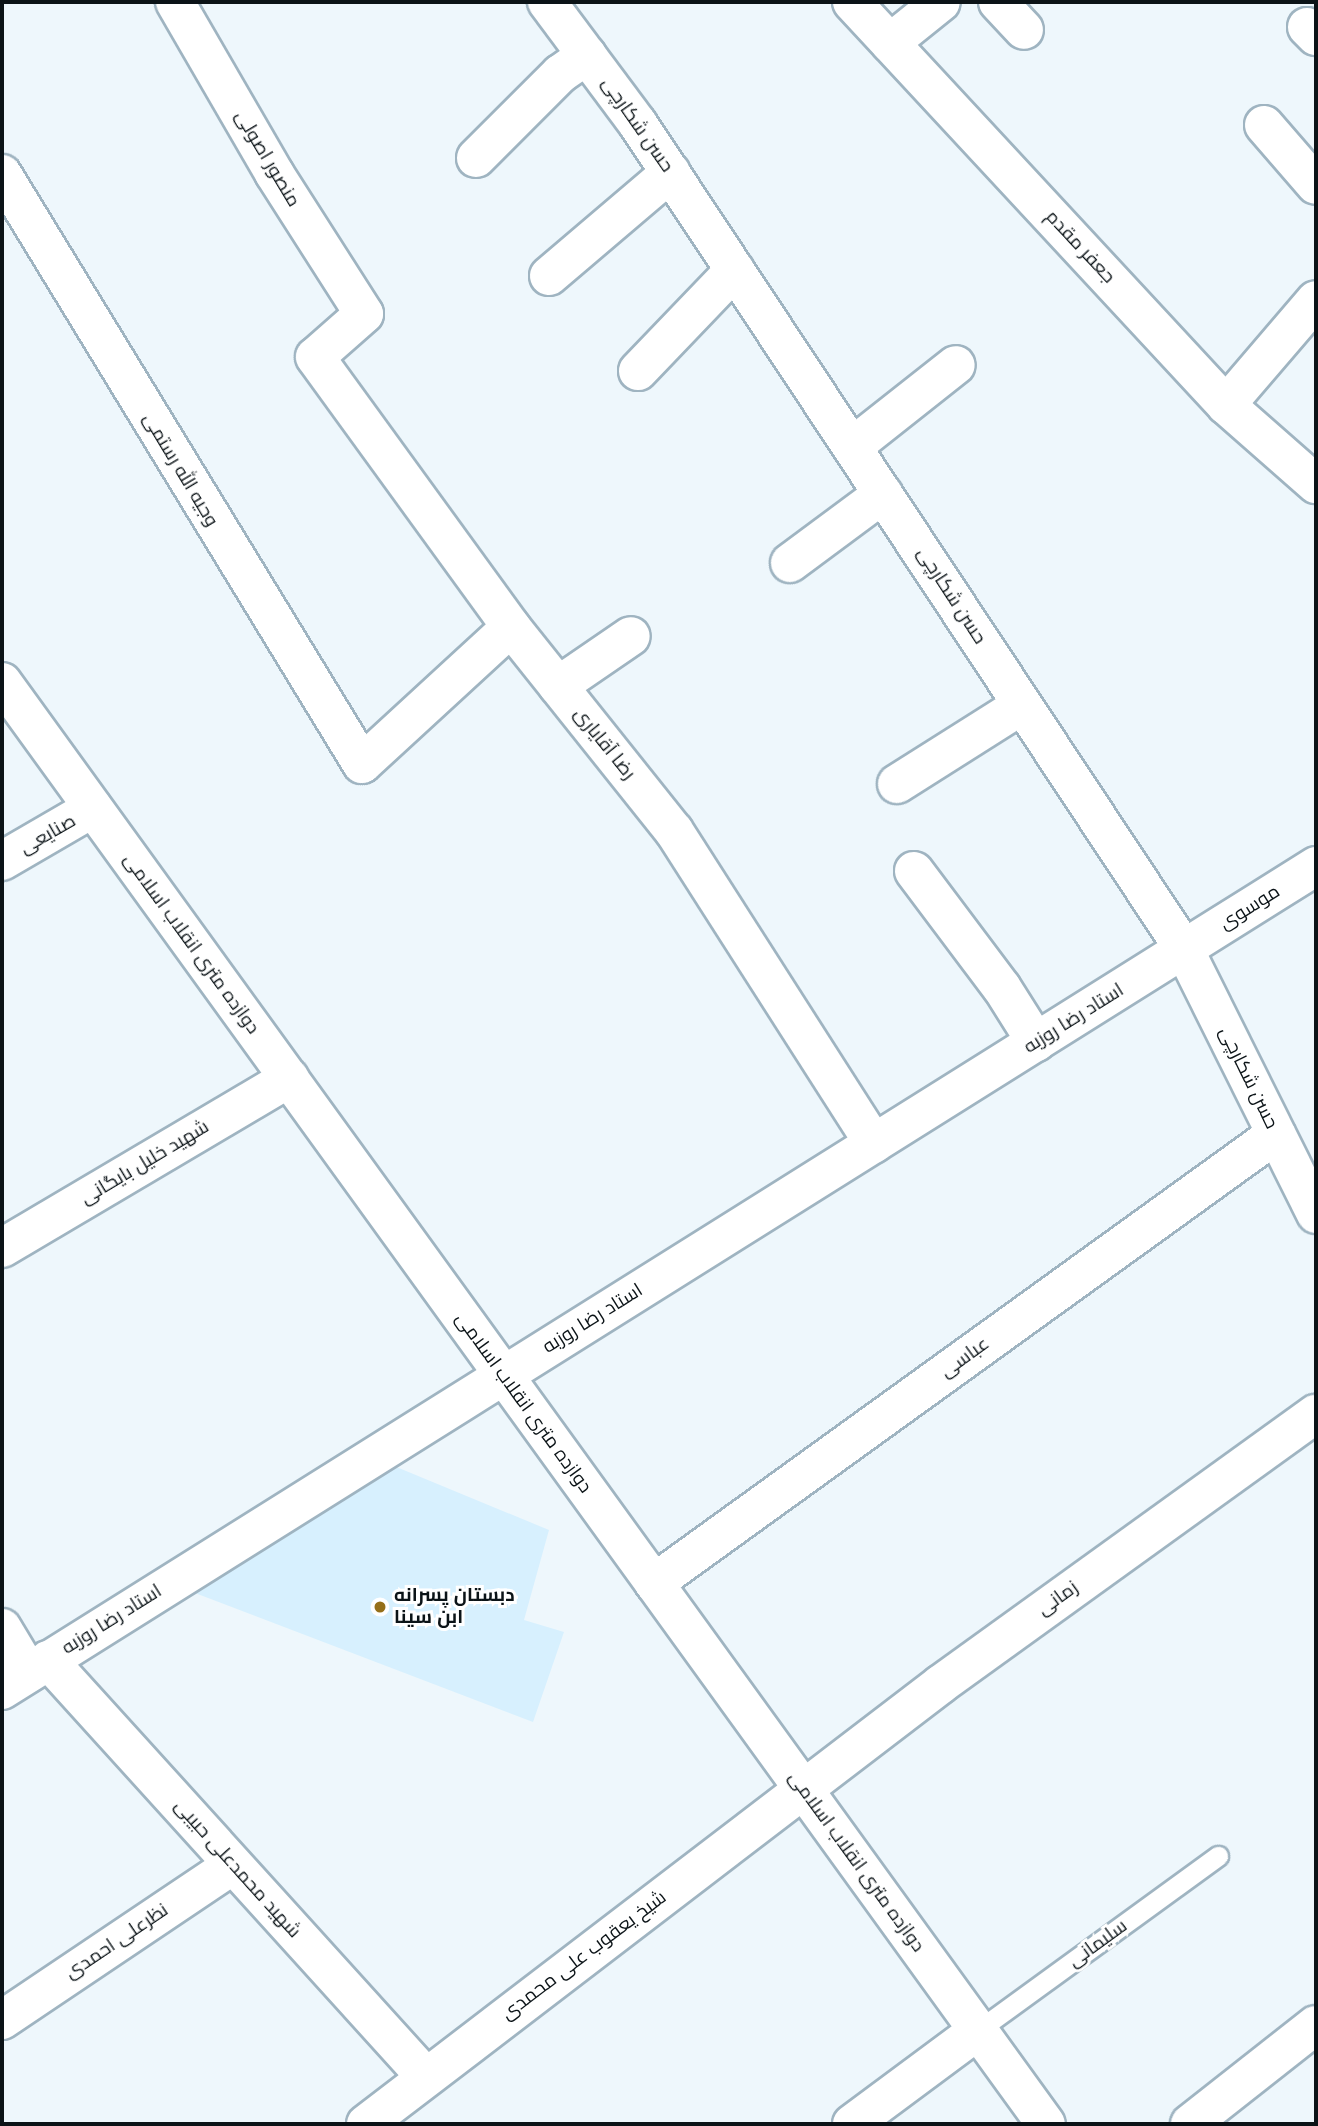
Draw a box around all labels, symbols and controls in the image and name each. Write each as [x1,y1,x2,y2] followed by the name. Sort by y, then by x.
[596,73,678,177] street label: حسن شکارچی
[229,107,305,211] street label: منصور اصولی
[1040,206,1120,288] street label: جعفر مقدم
[137,409,223,531] street label: وجیه الله رستمی
[911,543,991,649] street label: حسن شکارچی
[568,703,640,785] street label: رضا آقایاری
[16,810,80,860] street label: صنایعی
[118,849,264,1039] street label: دوازده متری انقلاب اسلامی
[1216,881,1284,935] street label: موسوی
[1020,979,1128,1059] street label: استاد رضا روزبه
[1213,1023,1283,1133] street label: حسن شکارچی
[77,1116,213,1210] street label: شهید خلیل بایگانی
[539,1279,647,1359] street label: استاد رضا روزبه
[450,1308,596,1498] street label: دوازده متری انقلاب اسلامی
[936,1333,994,1383] street label: عباسی
[1033,1577,1083,1621] street label: زمانی
[58,1580,166,1660] street label: استاد رضا روزبه
[394,1585,515,1629] place label: دبستان پسرانه ابن سینا
[372,1599,388,1615] marker: دبستان پسرانه ابن سینا
[783,1767,929,1957] street label: دوازده متری انقلاب اسلامی
[169,1795,305,1943] street label: شهید محمدعلی حبیبی
[497,1886,671,2026] street label: شیخ یعقوب علی محمدی
[61,1899,173,1985] street label: نظرعلی احمدی
[1064,1915,1132,1973] street label: سلیمانی

